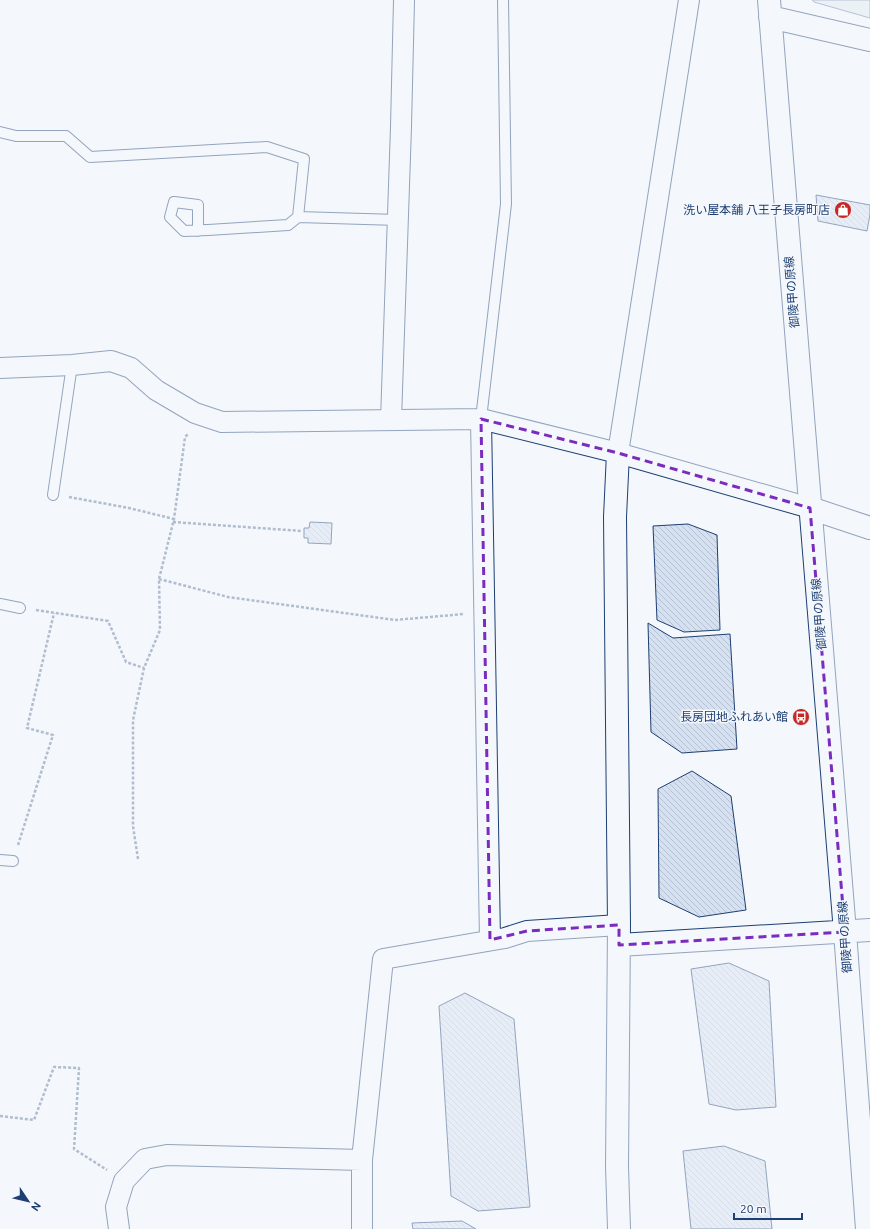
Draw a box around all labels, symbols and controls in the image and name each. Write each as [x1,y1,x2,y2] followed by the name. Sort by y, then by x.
[833,200,853,220] shop icon: 洗い屋本舗 八王子長房町店
[683,203,830,216] place label: 洗い屋本舗 八王子長房町店
[782,256,801,328] street label: 御陵甲の原線
[809,578,828,650] street label: 御陵甲の原線
[791,707,811,727] bus stop icon: 長房団地ふれあい館
[680,710,788,723] place label: 長房団地ふれあい館
[836,901,853,973] street label: 御陵甲の原線
[8,1181,48,1221] north arrow
[734,1195,802,1221] scale bar
[29,1200,43,1214] text: N
[740,1202,767,1215] text: 20 m

